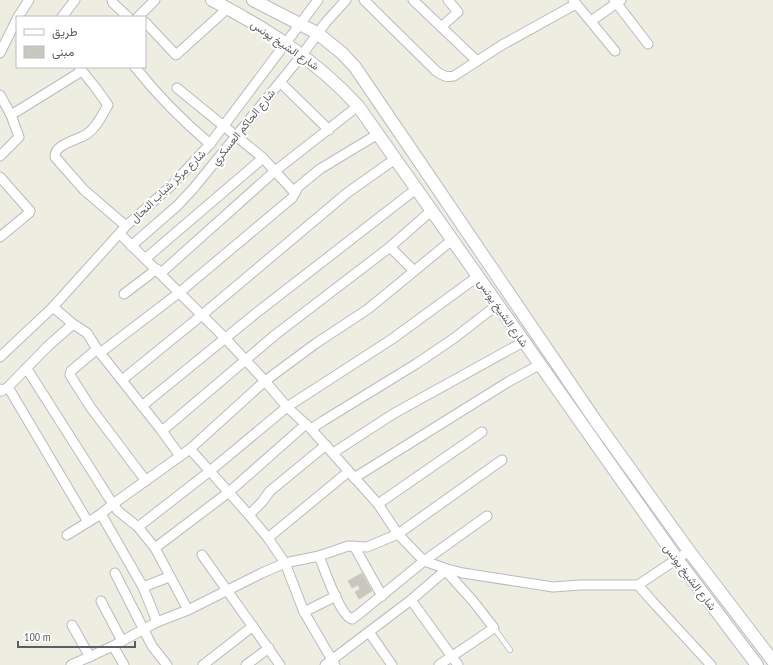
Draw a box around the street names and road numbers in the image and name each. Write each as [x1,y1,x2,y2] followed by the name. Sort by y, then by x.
[248,17,322,74] street label: شارع الشيخ يونس
[208,86,280,170] street label: شارع الحاكم العسكري
[127,146,209,226] street label: شارع مركز شباب النحال
[474,276,532,350] street label: شارع الشيخ يونس
[660,541,720,614] street label: شارع الشيخ يونس

